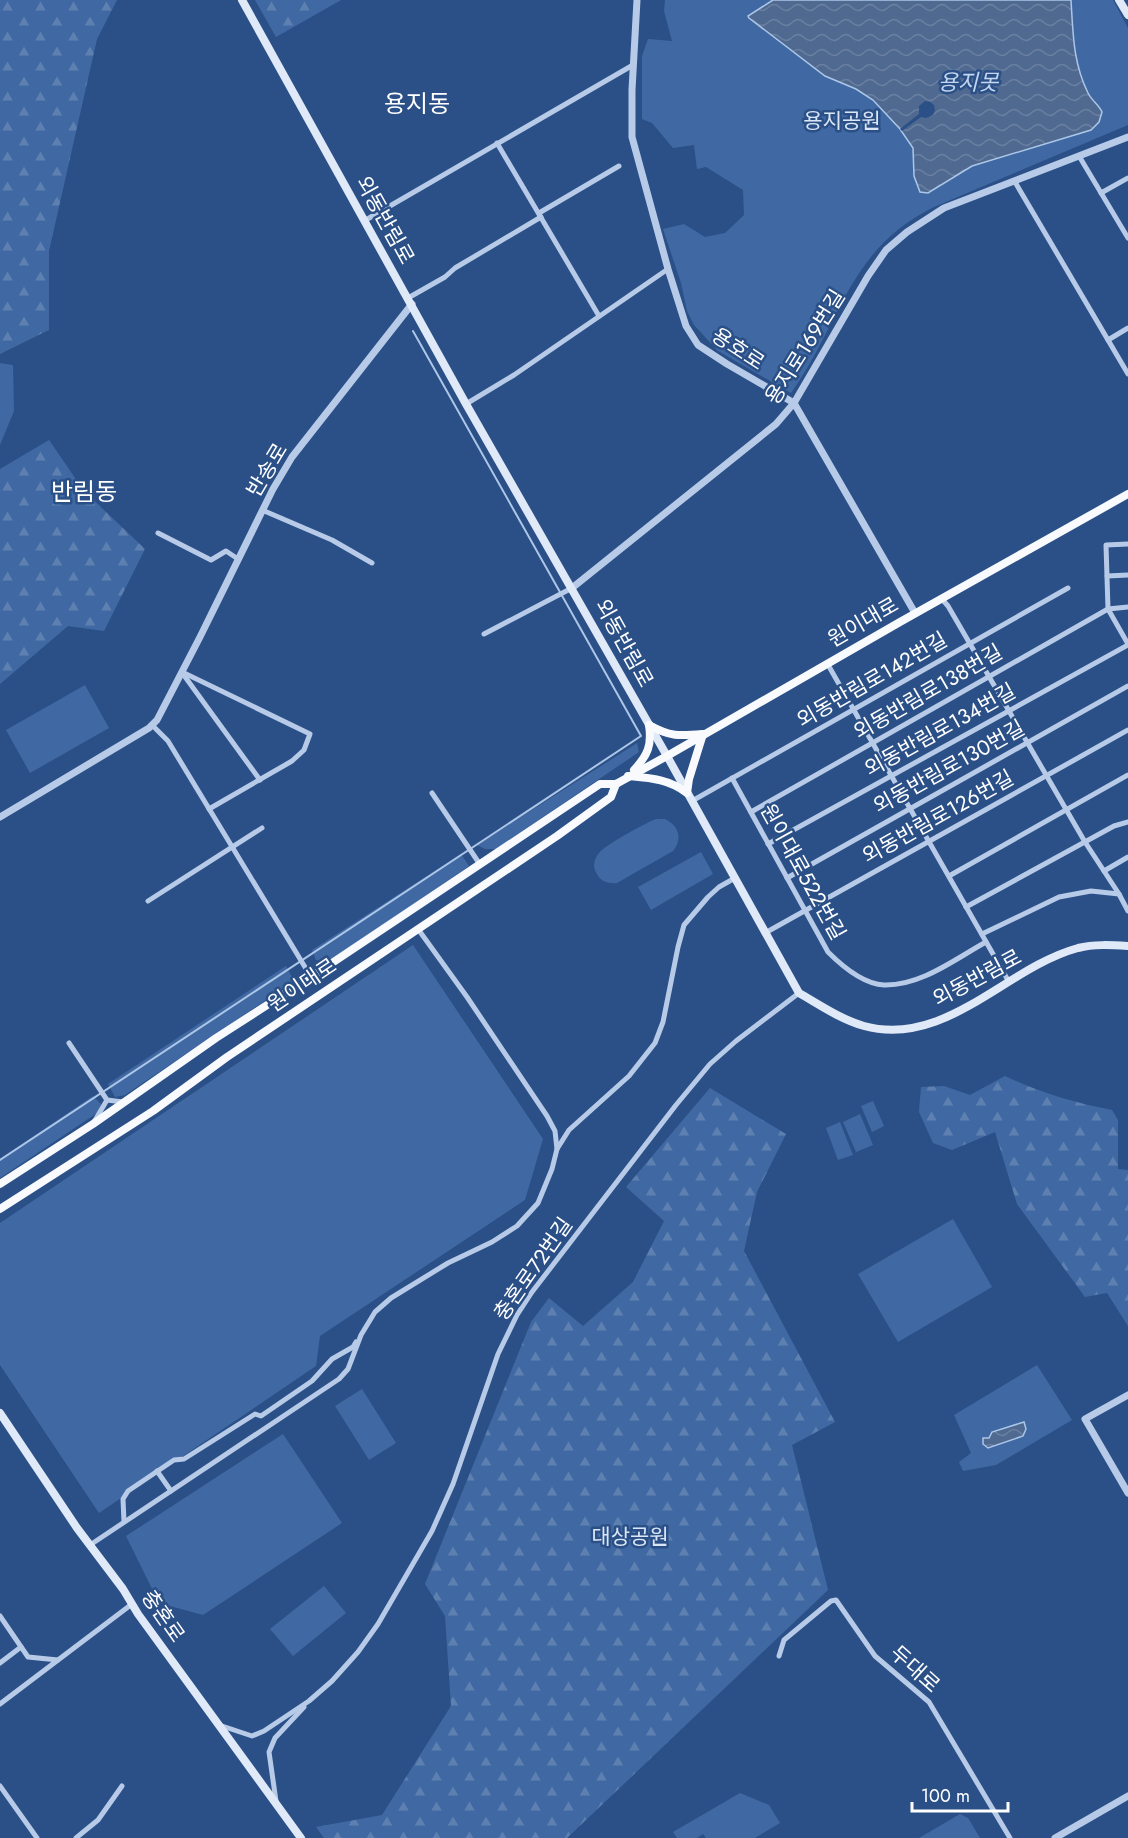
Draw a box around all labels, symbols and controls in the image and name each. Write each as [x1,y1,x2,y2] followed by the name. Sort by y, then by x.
[938,66,1000,98] water label: 용지못
[384,86,450,121] district label: 용지동
[803,106,881,136] park label: 용지공원
[348,170,422,270] street label: 외동반림로
[758,284,852,410] street label: 용지로169번길
[706,321,770,377] street label: 용호로
[239,437,295,503] street label: 반송로
[51,474,117,509] district label: 반림동
[822,590,904,654] street label: 원이대로
[587,593,661,693] street label: 외동반림로
[791,625,953,735] street label: 외동반림로142번길
[848,637,1008,747] street label: 외동반림로138번길
[859,676,1021,784] street label: 외동반림로134번길
[868,713,1030,821] street label: 외동반림로130번길
[857,763,1019,871] street label: 외동반림로126번길
[753,798,853,946] street label: 원이대로522번길
[927,942,1027,1014] street label: 외동반림로
[262,951,342,1019] street label: 원이대로
[486,1211,580,1327] street label: 충혼로72번길
[591,1522,669,1552] park label: 대상공원
[134,1584,192,1648] street label: 충혼로
[883,1638,947,1700] street label: 두대로
[912,1775,1008,1813] scale bar
[921,1783,970,1809] text: 100 m

